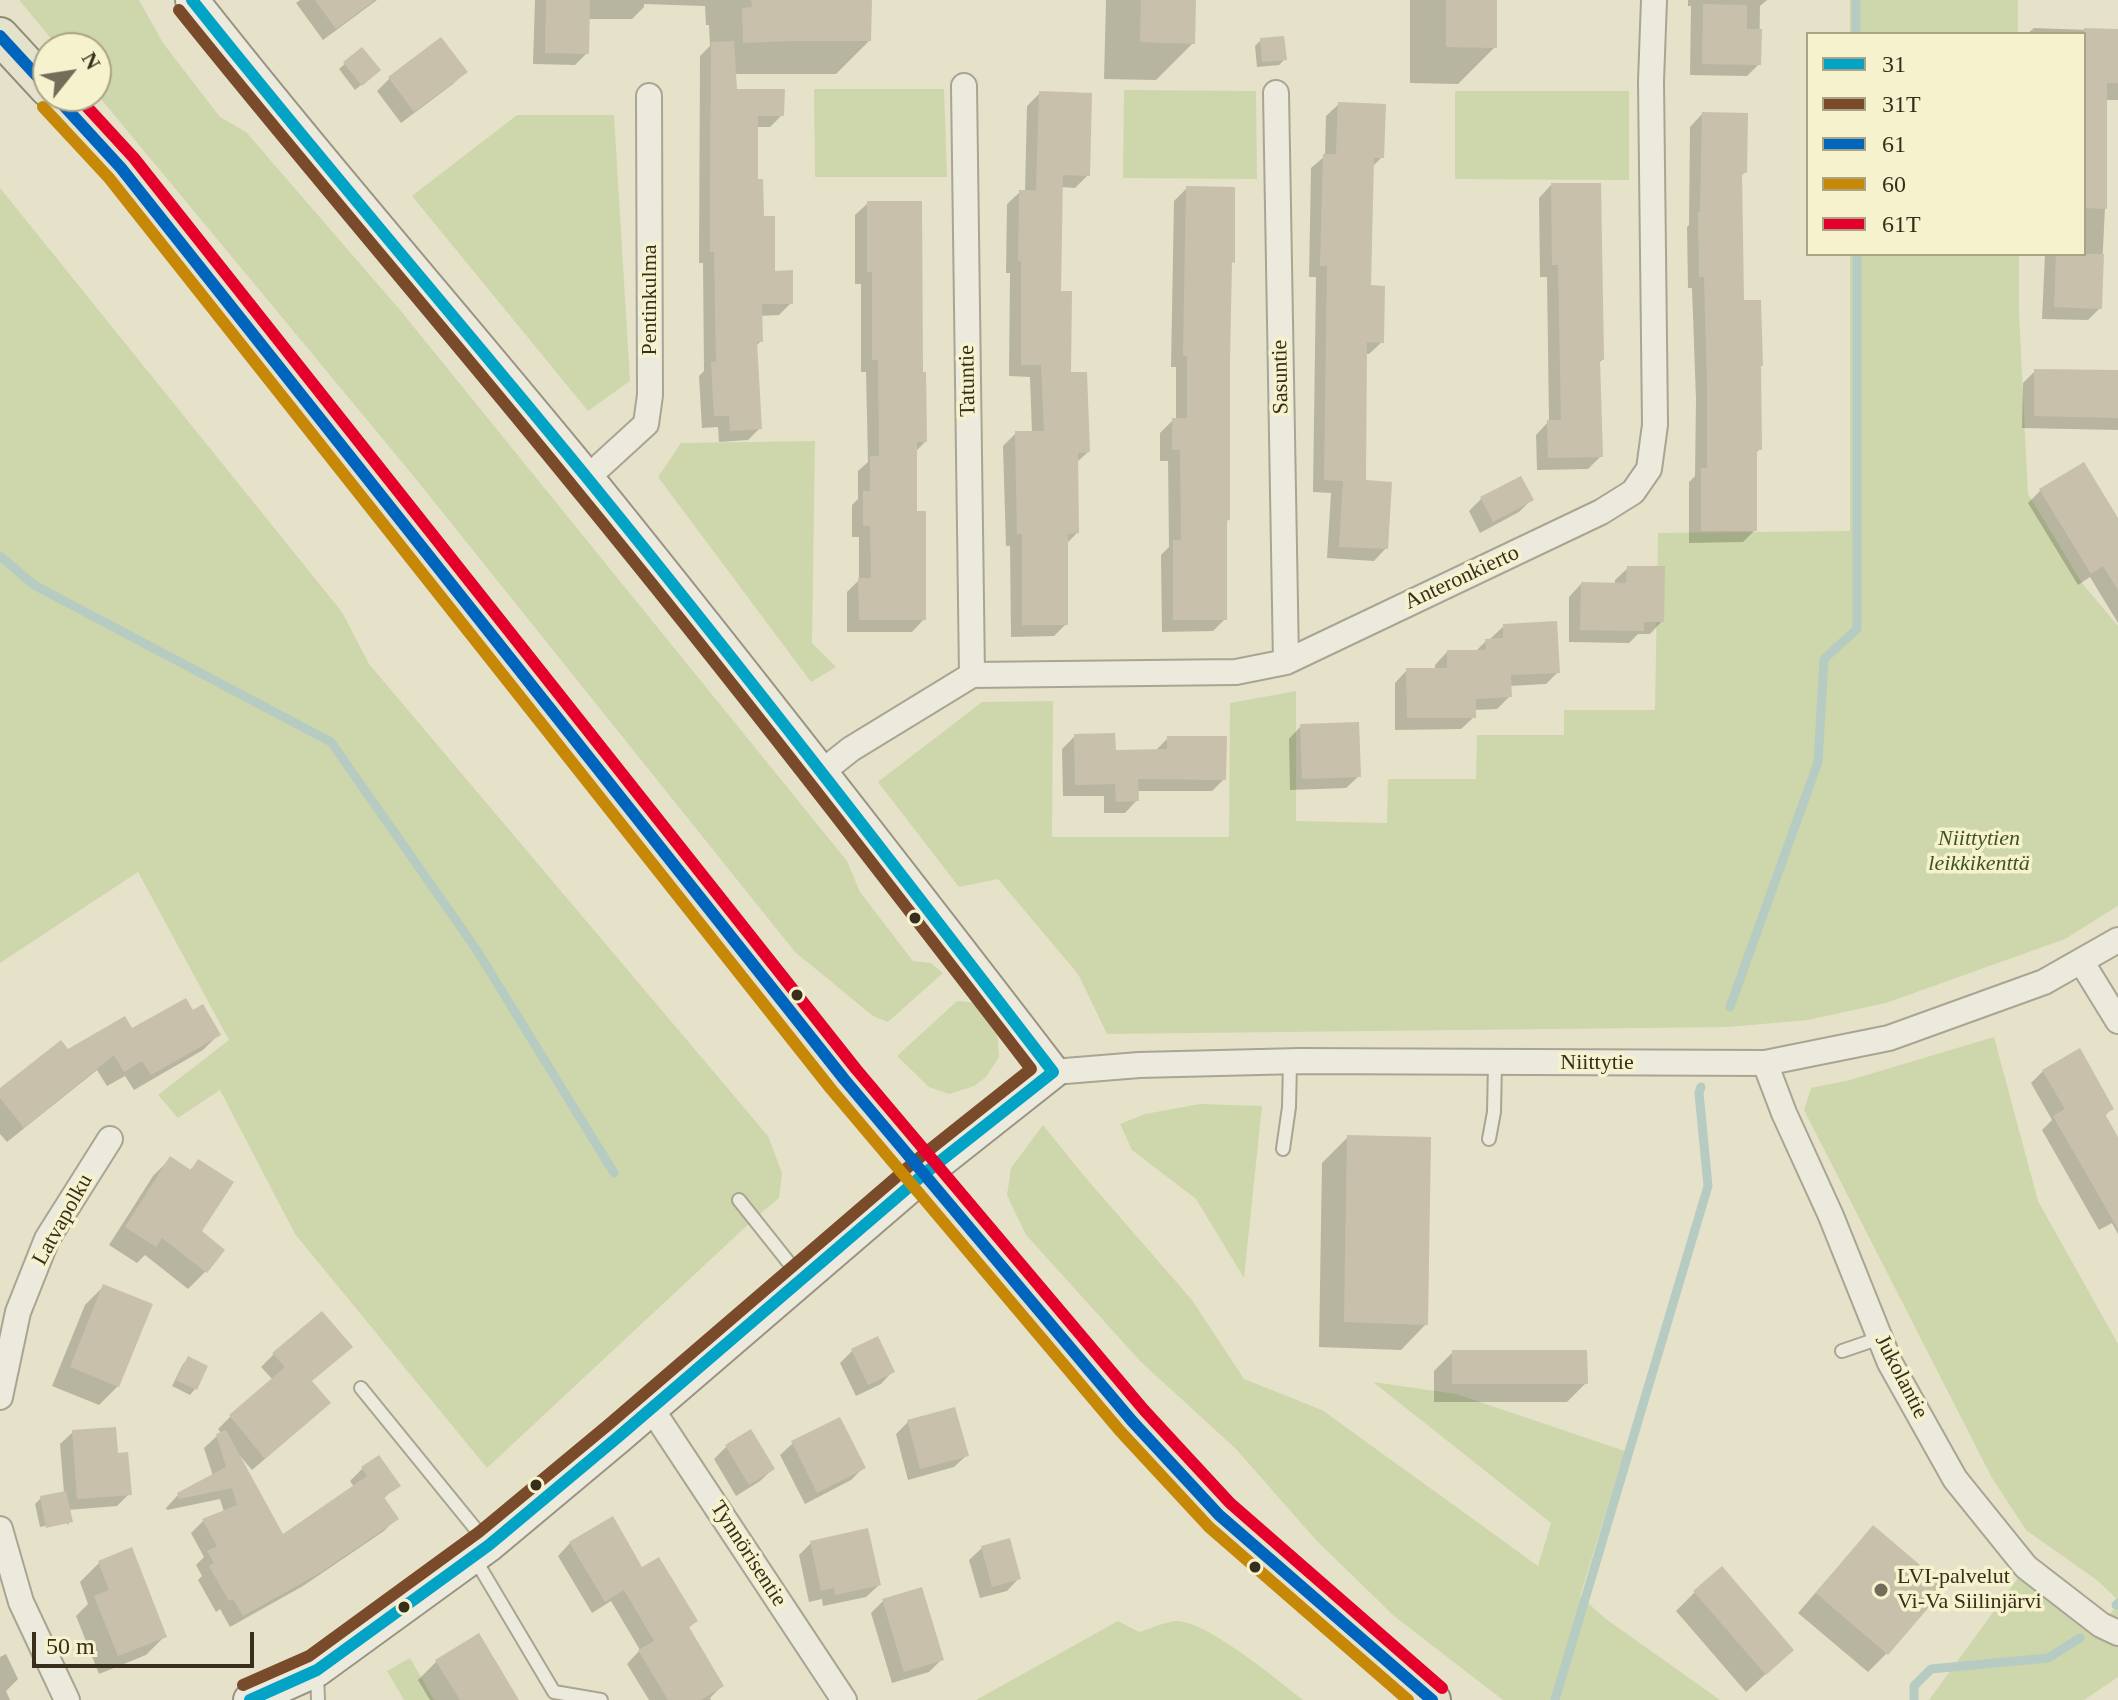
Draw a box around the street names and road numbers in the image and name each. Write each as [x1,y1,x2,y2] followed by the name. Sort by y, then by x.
[637,244,663,356] street label: Pentinkulma
[1267,339,1295,415] street label: Sasuntie
[954,345,982,417] street label: Tatuntie
[1400,540,1524,616] street label: Anteronkierto
[1560,1050,1634,1076] street label: Niittytie
[27,1170,99,1270] street label: Latvapolku
[1869,1331,1933,1423] street label: Jukolantie
[704,1496,792,1612] street label: Tynnörisentie

